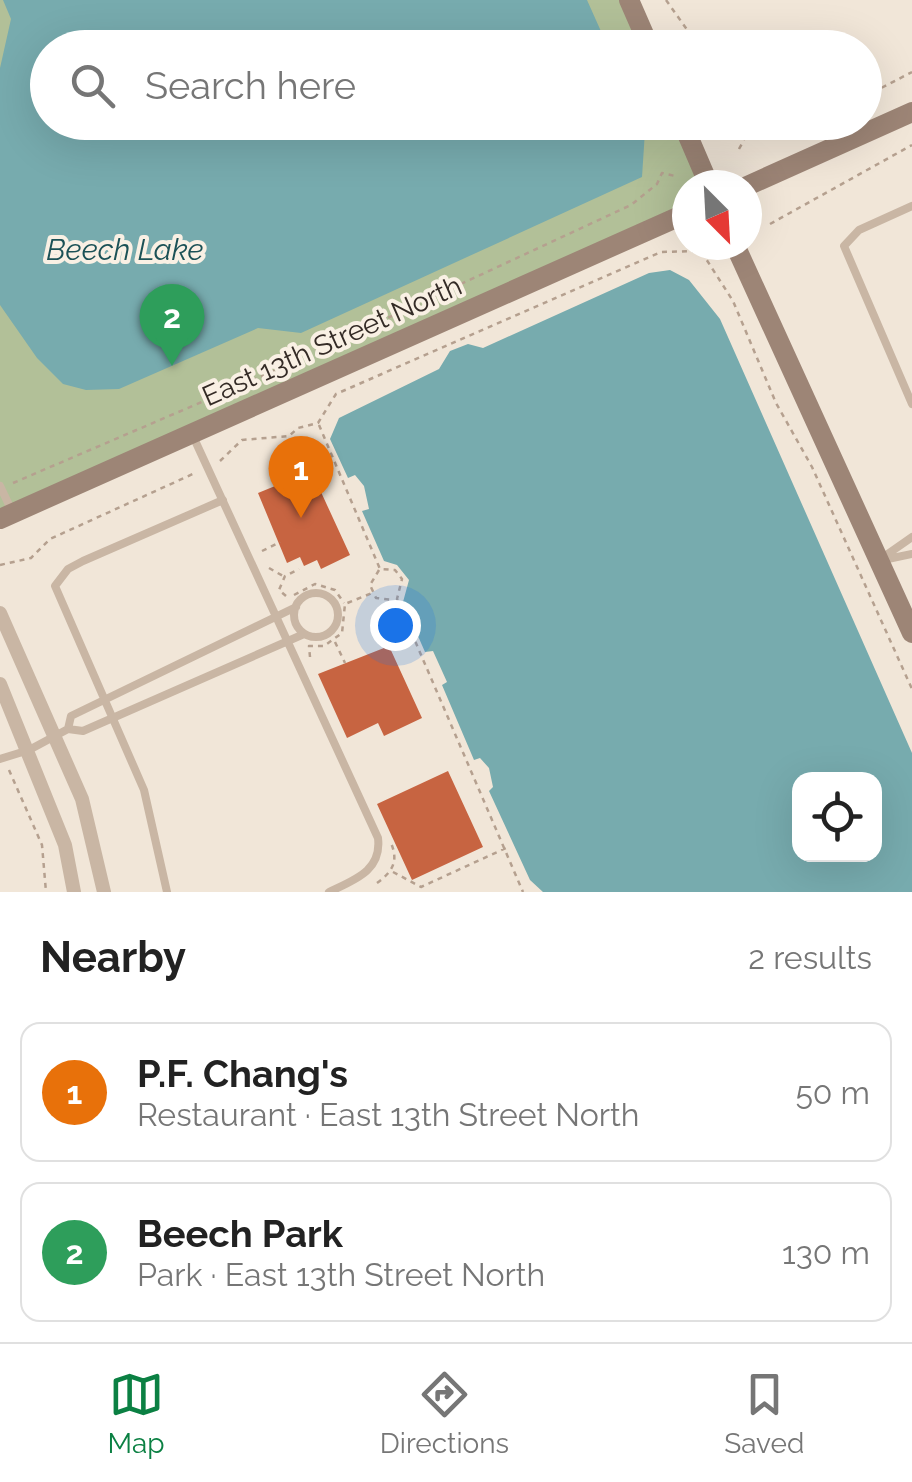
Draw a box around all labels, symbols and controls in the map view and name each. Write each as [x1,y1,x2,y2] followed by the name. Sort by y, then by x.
[30,30,882,140] search box
[65,58,120,113] icon: search
[145,63,356,108] text: Search here
[672,170,762,260] north arrow
[46,232,204,267] water label: Beech Lake
[197,269,467,413] street label: East 13th Street North
[140,284,204,366] pin: 2
[268,436,334,518] pin: 1
[370,600,421,651] your location
[792,772,882,862] map controls
[792,772,882,862] button: locate
[40,933,186,982] text: Nearby
[748,939,872,976] text: 2 results
[137,1051,348,1096] text: P.F. Chang's
[67,1074,82,1111] text: 1
[795,1074,870,1111] text: 50 m
[137,1096,639,1133] text: Restaurant · East 13th Street North
[137,1211,343,1256] text: Beech Park
[65,1234,84,1271] text: 2
[782,1234,870,1271] text: 130 m
[137,1256,545,1293] text: Park · East 13th Street North
[108,1367,165,1460] tab: Map
[380,1367,509,1460] tab: Directions
[724,1367,804,1460] tab: Saved

